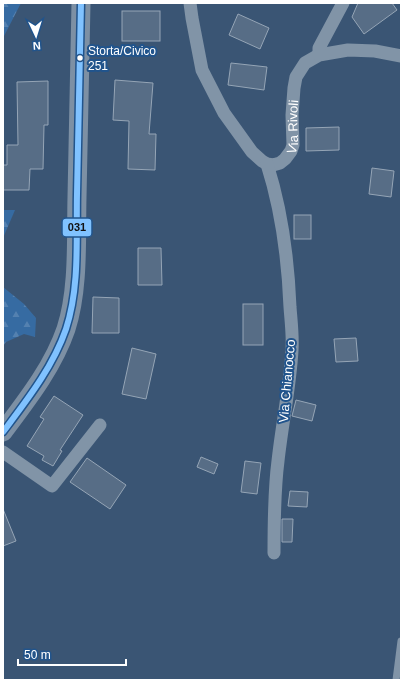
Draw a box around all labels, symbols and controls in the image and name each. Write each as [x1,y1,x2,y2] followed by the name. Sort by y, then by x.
[16,16,56,56] north arrow
[32,40,41,52] text: N
[88,44,156,73] place label: Storta/Civico 251
[75,53,85,63] marker: Storta/Civico 251
[283,99,301,156] street label: Via Rivoli
[62,218,92,237] line badge: 031
[68,221,86,233] text: 031
[276,339,298,423] street label: Via Chianocco
[18,641,126,667] scale bar
[24,648,51,662] text: 50 m

